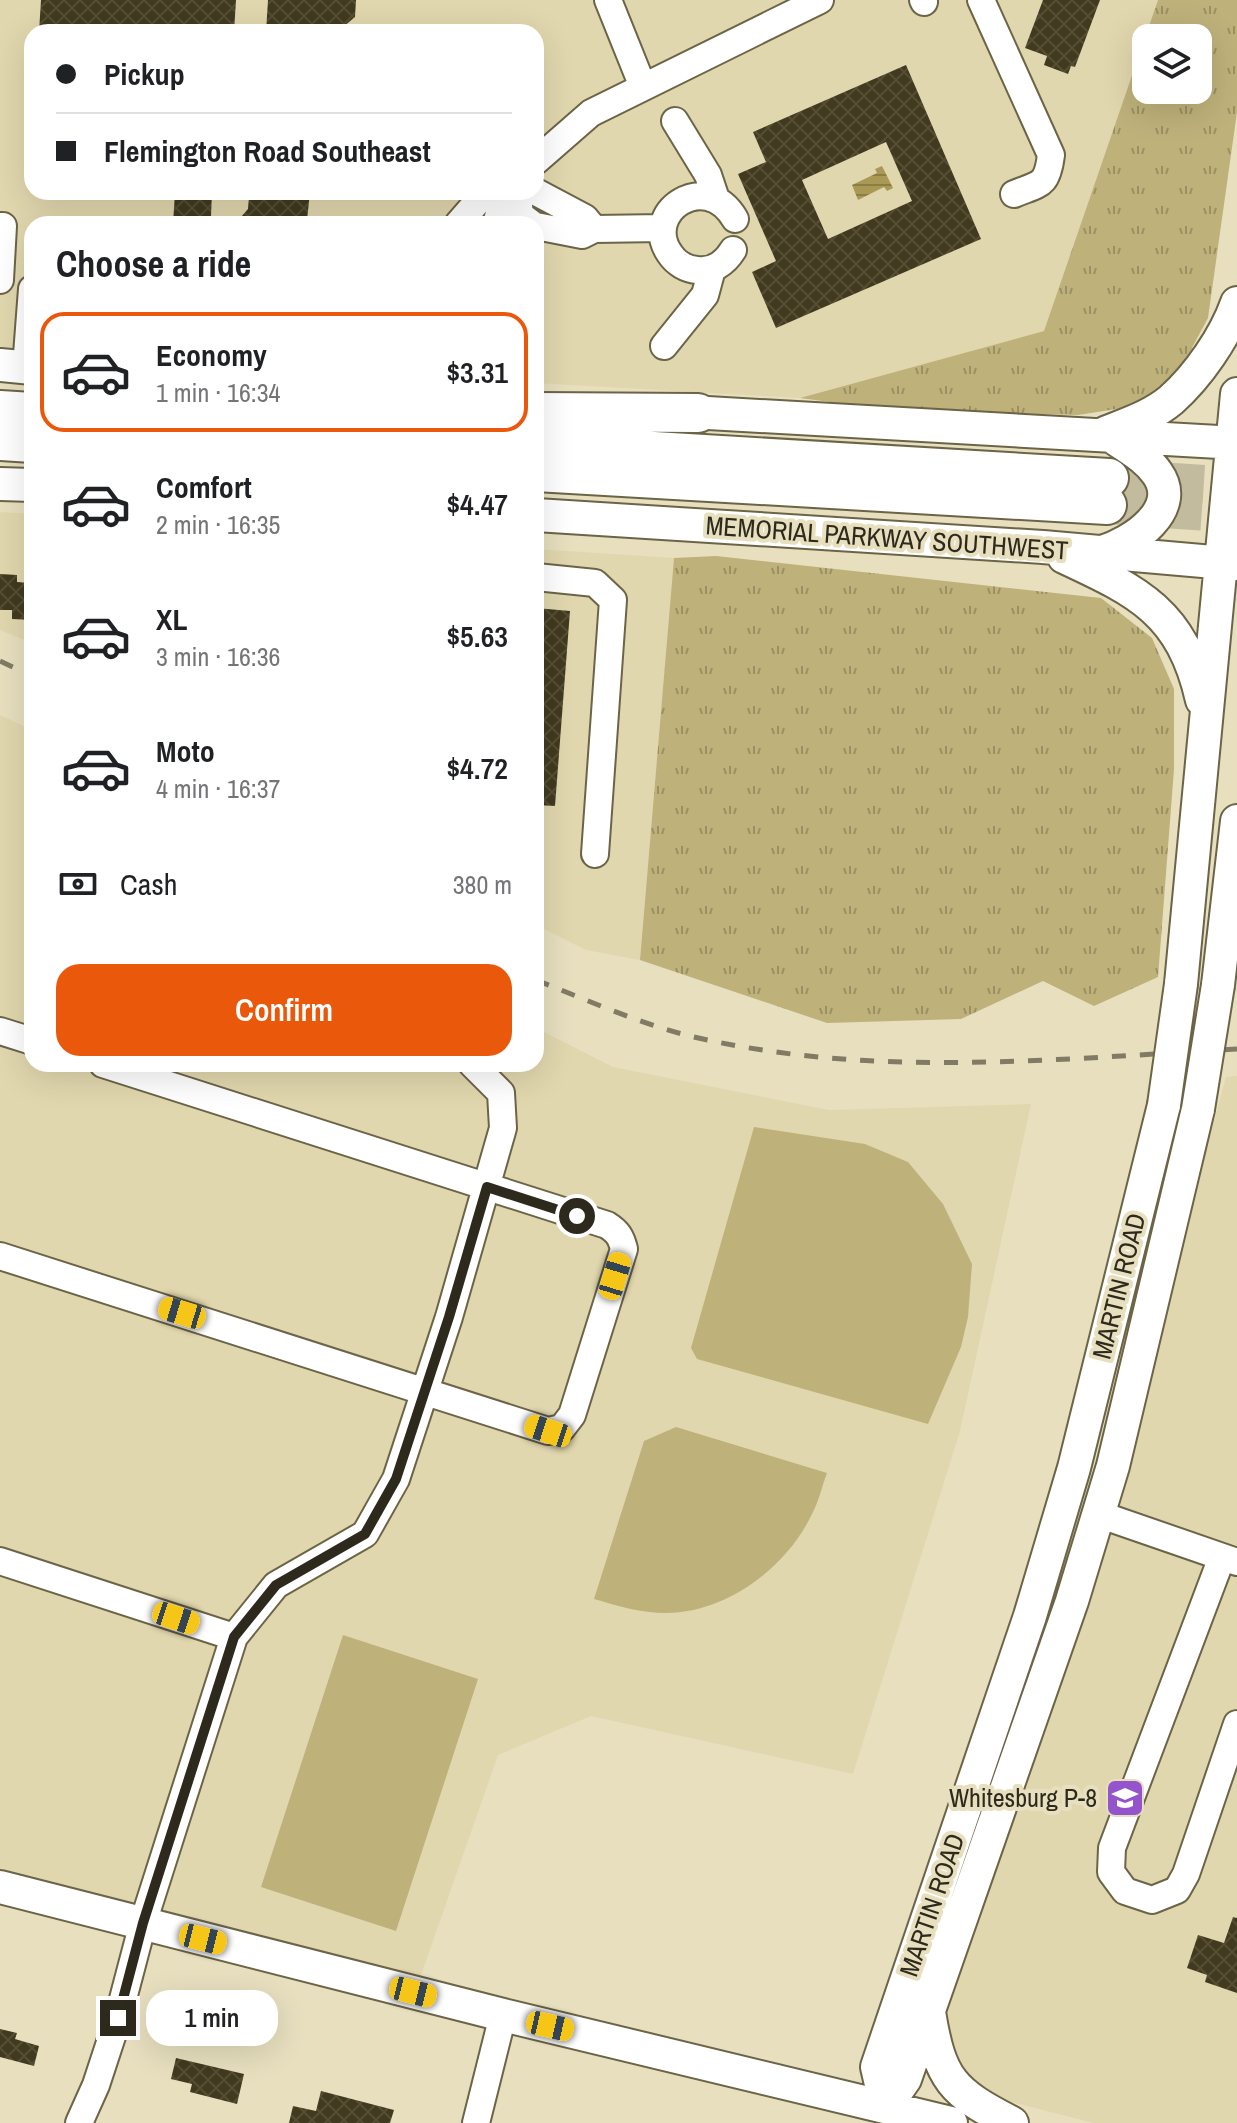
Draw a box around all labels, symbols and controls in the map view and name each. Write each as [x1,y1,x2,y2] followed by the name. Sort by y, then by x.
[1132,24,1212,104] map controls
[1132,24,1212,104] button: layers
[104,54,185,94] text: Pickup
[104,131,431,171] text: Flemington Road Southeast
[56,240,251,288] text: Choose a ride
[156,335,267,375] text: Economy
[60,336,132,408] icon: car
[446,352,508,392] text: $3.31
[156,375,280,410] text: 1 min · 16:34
[156,467,252,507] text: Comfort
[60,468,132,540] icon: car
[446,484,508,524] text: $4.47
[156,507,280,542] text: 2 min · 16:35
[705,507,1070,568] street label: MEMORIAL PARKWAY SOUTHWEST
[156,599,187,639] text: XL
[60,600,132,672] icon: car
[446,616,508,656] text: $5.63
[156,639,280,674] text: 3 min · 16:36
[156,731,215,771] text: Moto
[60,732,132,804] icon: car
[446,748,508,788] text: $4.72
[156,771,280,806] text: 4 min · 16:37
[56,862,100,906] icon: cash
[120,864,177,904] text: Cash
[453,867,512,902] text: 380 m
[56,964,512,1056] button: Confirm
[559,1198,595,1234] route start
[1084,1209,1154,1362] street label: MARTIN ROAD
[597,1250,633,1302] car
[156,1295,208,1331] car
[521,1412,575,1450] car
[149,1599,203,1637] car
[1104,1777,1146,1819] school or university icon: Whitesburg P-8
[949,1780,1097,1815] place label: Whitesburg P-8
[891,1829,972,1981] street label: MARTIN ROAD
[177,1922,229,1956] car
[387,1975,439,2009] car
[146,1990,278,2046] callout: 1 min
[100,2000,136,2036] route end
[185,2000,239,2035] text: 1 min
[524,2009,576,2043] car

